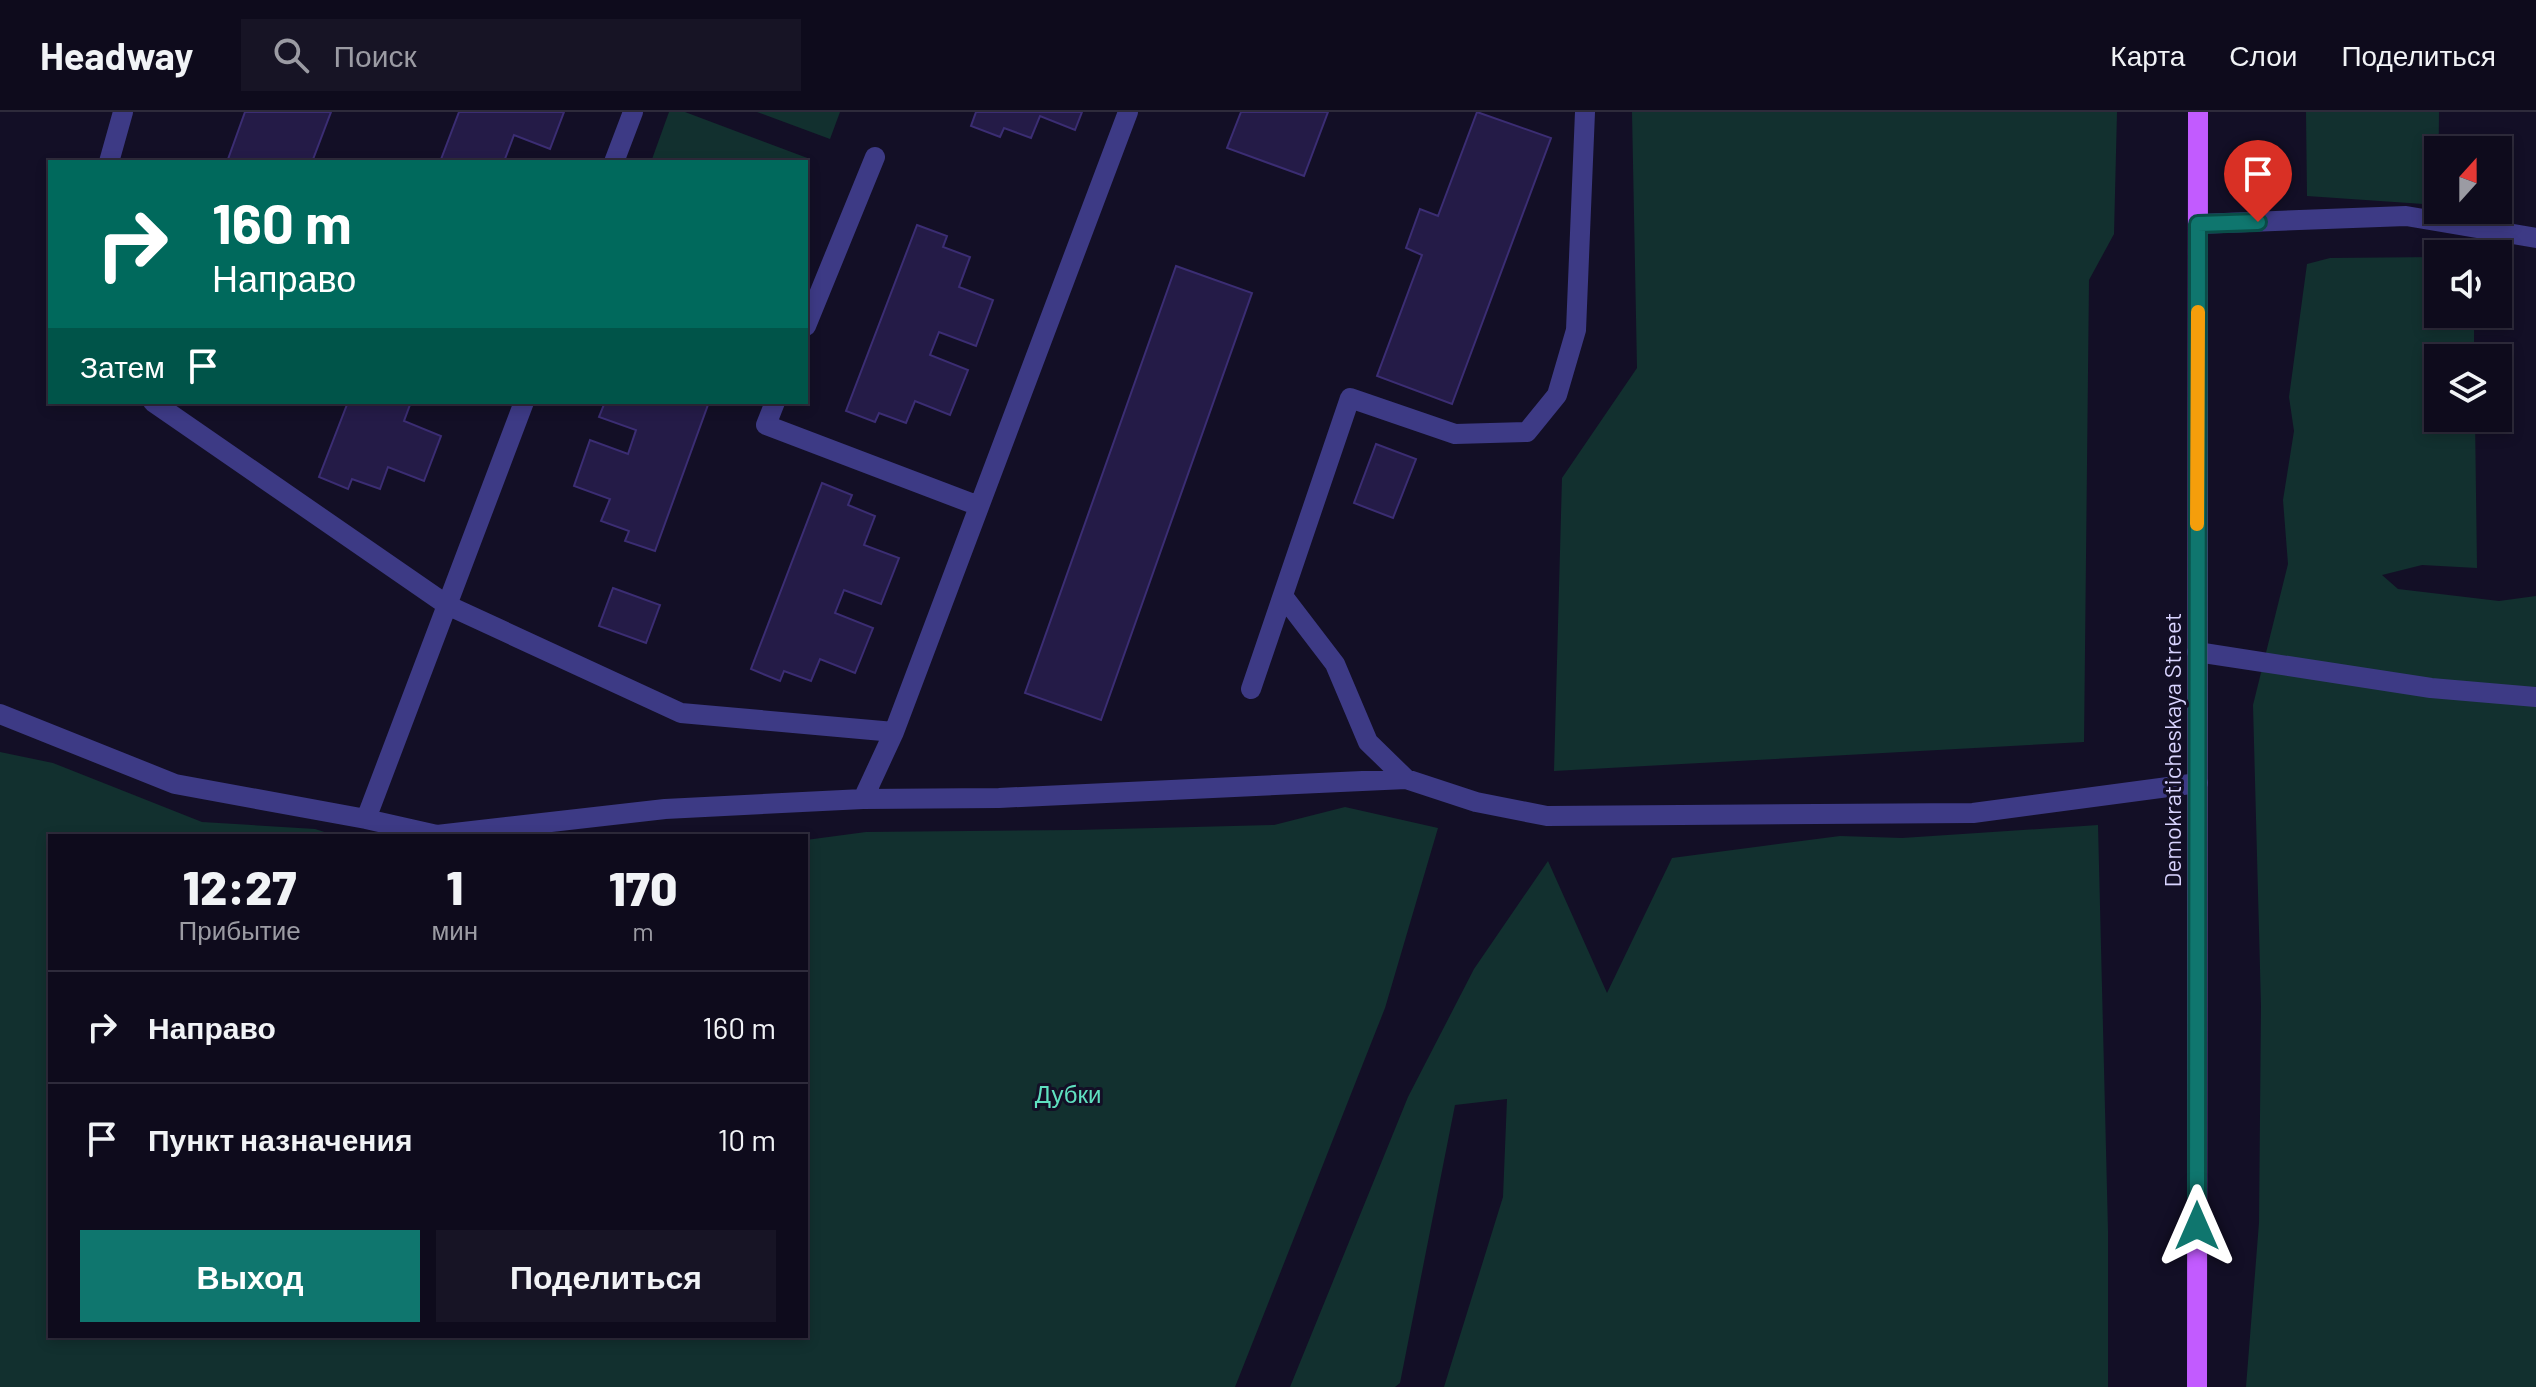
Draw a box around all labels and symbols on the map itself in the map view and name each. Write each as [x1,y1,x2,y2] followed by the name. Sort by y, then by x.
[2424,136,2512,224] north arrow
[2224,140,2292,222] pin
[2157,613,2186,887] street label: Demokraticheskaya Street
[1035,1079,1101,1108] park label: Дубки
[2155,1184,2239,1268] position arrow

